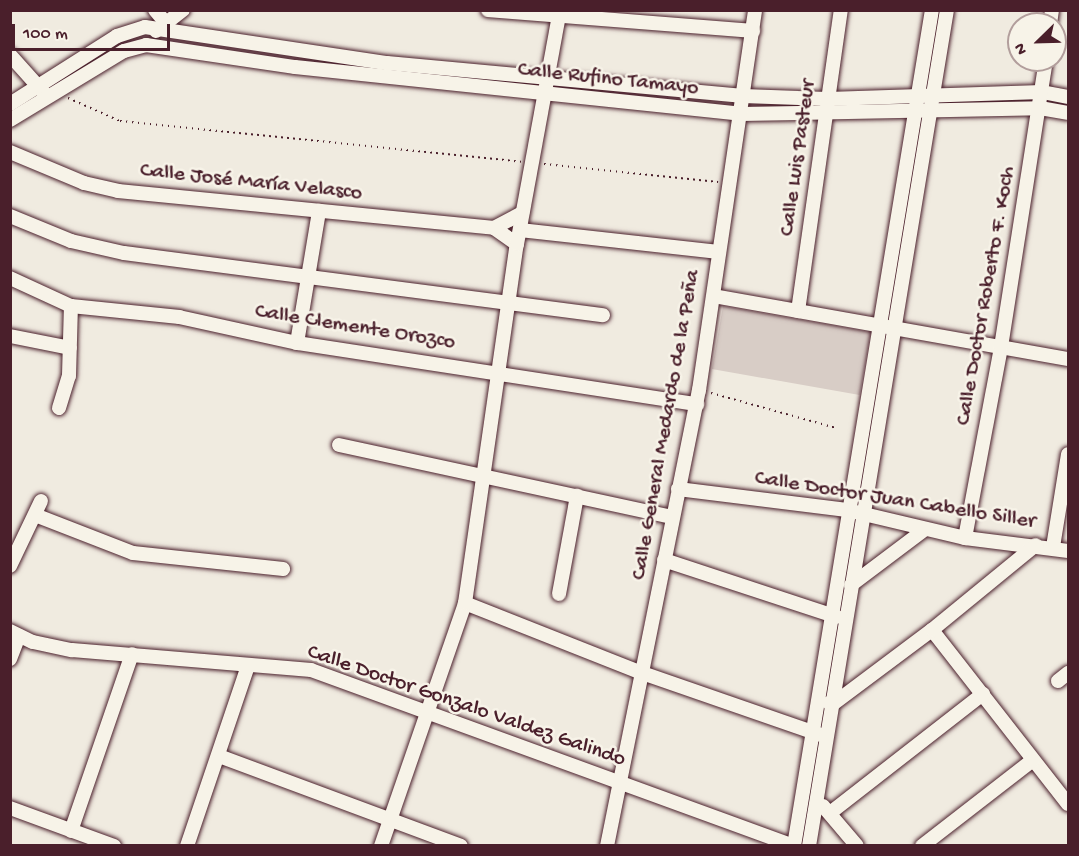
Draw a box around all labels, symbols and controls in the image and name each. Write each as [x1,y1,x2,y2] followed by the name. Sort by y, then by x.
[15,12,172,50] scale bar
[1007,12,1067,72] north arrow
[23,24,68,45] text: 100 m
[1011,40,1033,57] text: N
[516,57,700,103] street label: Calle Rufino Tamayo
[775,78,823,238] street label: Calle Luis Pasteur
[139,158,363,208] street label: Calle José María Velasco
[951,164,1023,428] street label: Calle Doctor Roberto F. Koch
[627,268,707,582] street label: Calle General Medardo de la Peña
[253,299,457,357] street label: Calle Clemente Orozco
[753,466,1037,536] street label: Calle Doctor Juan Cabello Siller
[303,640,629,774] street label: Calle Doctor Gonzalo Valdez Galindo

